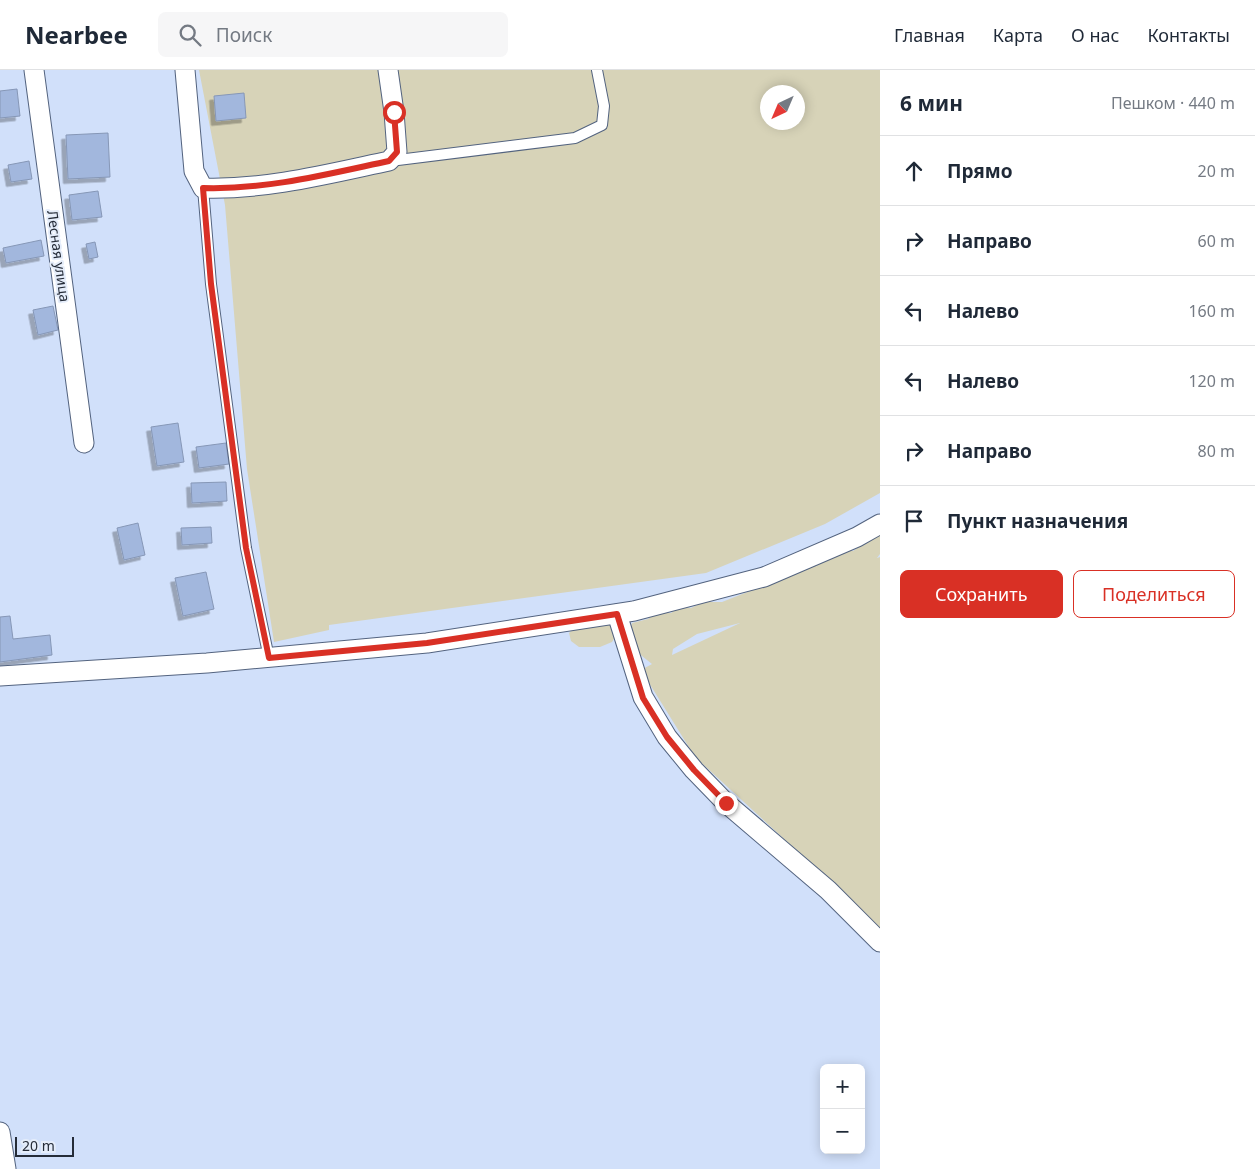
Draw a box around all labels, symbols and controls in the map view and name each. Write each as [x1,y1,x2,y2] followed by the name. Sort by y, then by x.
[158,12,508,57] search box
[25,18,128,51] text: Nearbee
[176,21,204,49] icon: search
[216,22,272,48] text: Поиск
[894,23,965,47] text: Главная
[993,23,1043,47] text: Карта
[1071,23,1119,47] text: О нас
[1147,23,1230,47] text: Контакты
[760,85,805,130] north arrow
[900,89,963,117] text: 6 мин
[1111,92,1235,114] text: Пешком · 440 m
[383,101,406,124] route start
[900,157,928,185] icon: ahead
[947,158,1013,184] text: Прямо
[1198,160,1235,182] text: 20 m
[43,209,75,303] street label: Лесная улица
[900,227,928,255] icon: right
[947,228,1032,254] text: Направо
[1198,230,1235,252] text: 60 m
[900,297,928,325] icon: left
[947,298,1019,324] text: Налево
[1188,300,1235,322] text: 160 m
[900,367,928,395] icon: left
[947,368,1019,394] text: Налево
[1188,370,1235,392] text: 120 m
[900,437,928,465] icon: right
[947,438,1032,464] text: Направо
[1198,440,1235,462] text: 80 m
[900,507,928,535] icon: arrive
[947,508,1128,534] text: Пункт назначения
[900,570,1063,618] button: Сохранить
[1073,570,1235,618] button: Поделиться
[715,792,738,815] route end
[820,1064,865,1154] map controls
[820,1064,865,1109] button: +
[820,1109,865,1154] button: −
[15,1134,74,1157] scale bar
[22,1136,55,1155] text: 20 m

